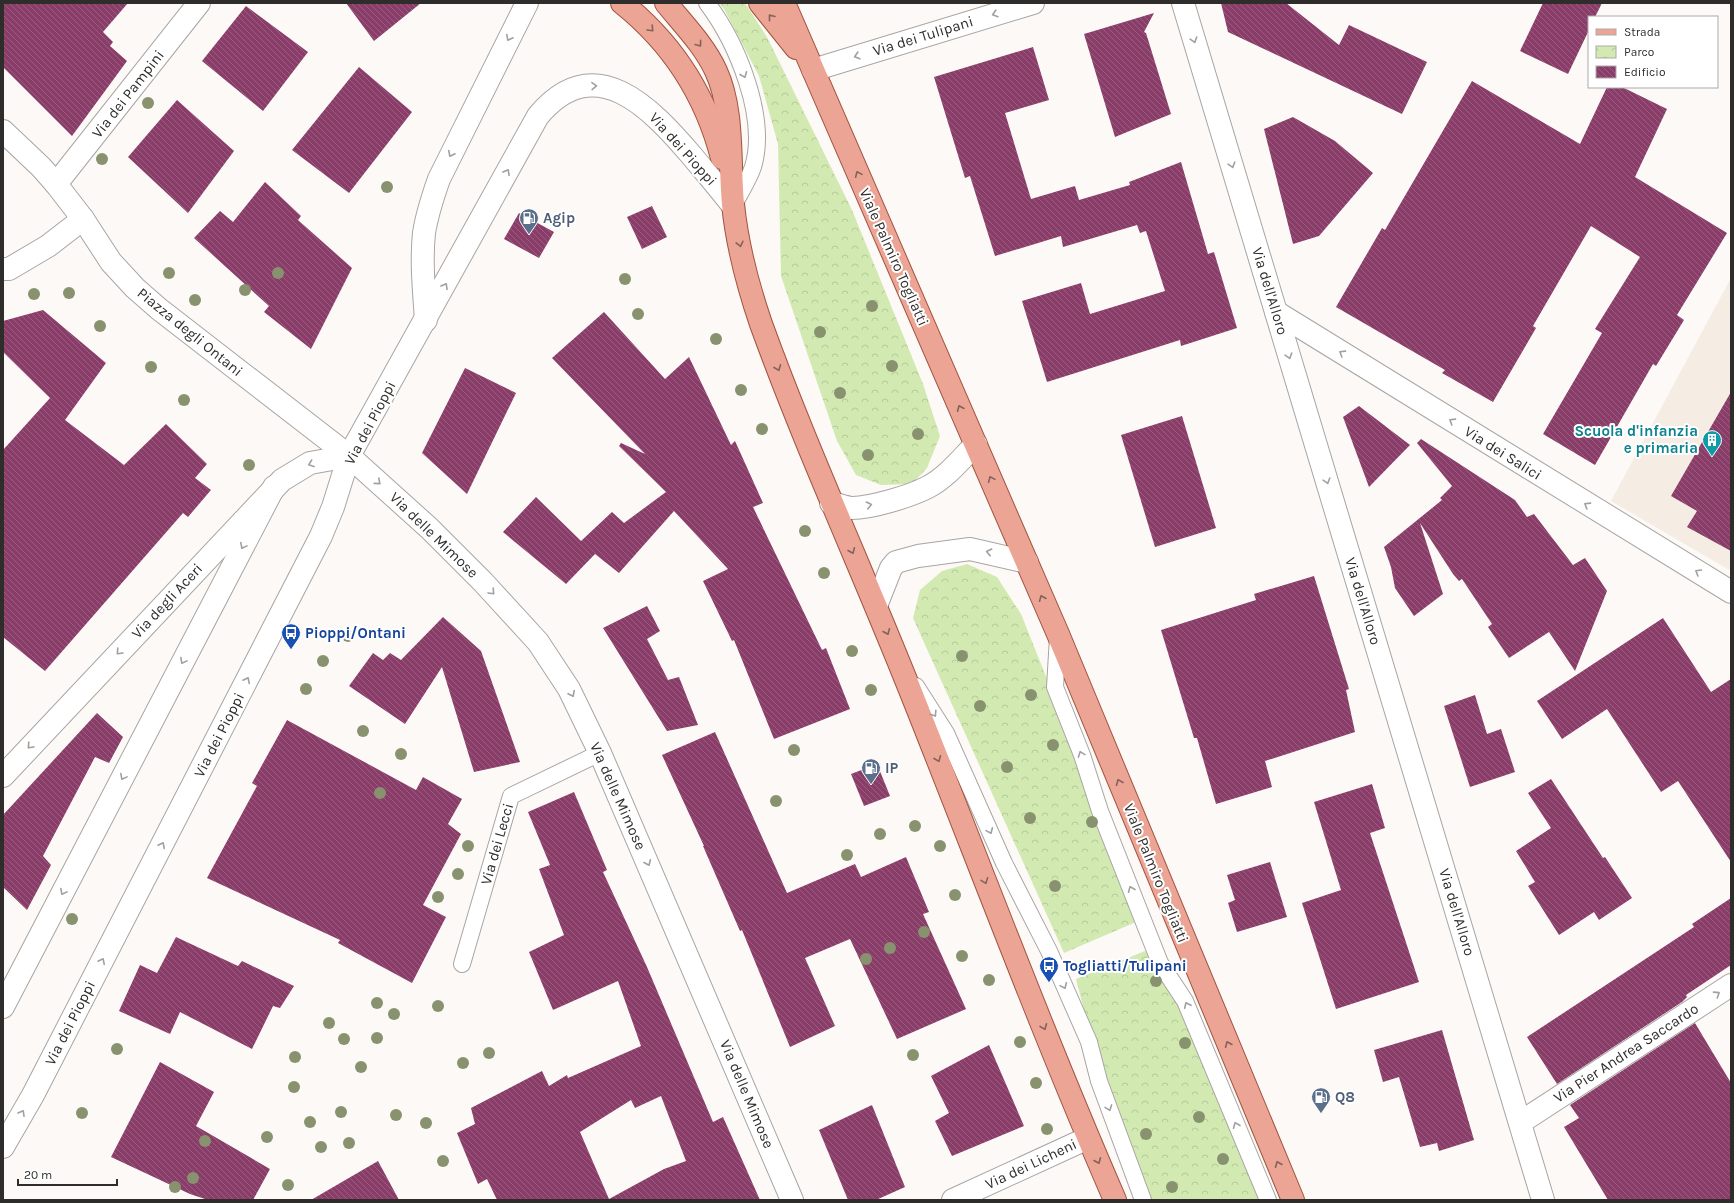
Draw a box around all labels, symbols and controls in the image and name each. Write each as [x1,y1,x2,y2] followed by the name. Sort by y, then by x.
[992,9,999,18] one-way arrow
[871,12,975,60] street label: Via dei Tulipani
[769,15,776,22] one-way arrow
[1588,16,1718,88] legend
[646,25,653,32] one-way arrow
[1624,25,1660,39] text: Strada
[506,34,514,41] one-way arrow
[1189,37,1198,44] one-way arrow
[694,40,701,47] one-way arrow
[1624,45,1654,59] text: Parco
[88,46,168,142] street label: Via dei Pampini
[854,51,861,60] one-way arrow
[1624,65,1665,79] text: Edificio
[739,70,747,78] one-way arrow
[591,82,597,90] one-way arrow
[645,109,721,189] street label: Via dei Pioppi
[448,150,456,157] one-way arrow
[1227,161,1236,168] one-way arrow
[502,169,509,176] one-way arrow
[855,170,863,178] one-way arrow
[856,185,932,329] street label: Viale Palmiro Togliatti
[518,207,540,235] fuel station icon: Agip
[543,209,575,227] place label: Agip
[735,241,743,247] one-way arrow
[1248,245,1292,337] street label: Via dell'Alloro
[440,283,447,290] one-way arrow
[134,284,246,380] street label: Piazza degli Ontani
[1339,350,1346,358] one-way arrow
[1284,353,1293,360] one-way arrow
[773,365,781,372] one-way arrow
[340,378,400,468] street label: Via dei Pioppi
[957,405,965,413] one-way arrow
[1449,419,1456,426] one-way arrow
[1461,422,1545,484] street label: Via dei Salici
[1575,422,1698,457] place label: Scuola d'infanzia e primaria
[1701,429,1723,457] building icon: Scuola d'infanzia e primaria
[307,459,314,467] one-way arrow
[988,476,996,483] one-way arrow
[374,477,381,484] one-way arrow
[1322,477,1331,484] one-way arrow
[386,488,482,582] street label: Via delle Mimose
[866,502,872,510] one-way arrow
[1584,502,1591,509] one-way arrow
[240,542,248,549] one-way arrow
[847,547,855,555] one-way arrow
[986,549,992,557] one-way arrow
[1341,555,1385,647] street label: Via dell'Alloro
[128,560,206,642] street label: Via degli Aceri
[1695,570,1702,577] one-way arrow
[487,587,494,594] one-way arrow
[1039,595,1047,602] one-way arrow
[280,622,302,650] bus stop icon: Pioppi/Ontani
[305,624,406,642] place label: Pioppi/Ontani
[882,629,890,636] one-way arrow
[117,647,124,655] one-way arrow
[180,657,188,665] one-way arrow
[242,677,250,684] one-way arrow
[567,689,574,697] one-way arrow
[190,690,248,780] street label: Via dei Pioppi
[929,710,936,717] one-way arrow
[586,739,650,853] street label: Via delle Mimose
[28,742,35,749] one-way arrow
[1077,750,1085,757] one-way arrow
[933,755,941,763] one-way arrow
[860,757,882,785] fuel station icon: IP
[885,759,899,777] place label: IP
[120,772,128,780] one-way arrow
[1115,778,1123,785] one-way arrow
[477,801,517,887] street label: Via dei Lecci
[1120,801,1192,945] street label: Viale Palmiro Togliatti
[985,827,993,835] one-way arrow
[157,842,165,850] one-way arrow
[643,860,651,867] one-way arrow
[1435,866,1479,958] street label: Via dell'Alloro
[981,877,989,884] one-way arrow
[1127,885,1135,892] one-way arrow
[60,888,68,895] one-way arrow
[1038,955,1060,983] bus stop icon: Togliatti/Tulipani
[1063,957,1187,975] place label: Togliatti/Tulipani
[97,958,105,965] one-way arrow
[41,978,99,1068] street label: Via dei Pioppi
[1060,983,1068,990] one-way arrow
[1713,991,1720,998] one-way arrow
[1550,999,1702,1107] street label: Via Pier Andrea Saccardo
[1183,1002,1191,1009] one-way arrow
[1039,1024,1047,1031] one-way arrow
[716,1037,778,1151] street label: Via delle Mimose
[1224,1041,1232,1048] one-way arrow
[1310,1086,1332,1114] fuel station icon: Q8
[1335,1088,1355,1106] place label: Q8
[1105,1105,1113,1112] one-way arrow
[18,1110,25,1117] one-way arrow
[1233,1122,1241,1129] one-way arrow
[982,1135,1080,1193] street label: Via dei Licheni
[1093,1156,1101,1164] one-way arrow
[18,1161,117,1187] scale bar
[1275,1161,1283,1168] one-way arrow
[24,1168,52,1182] text: 20 m

